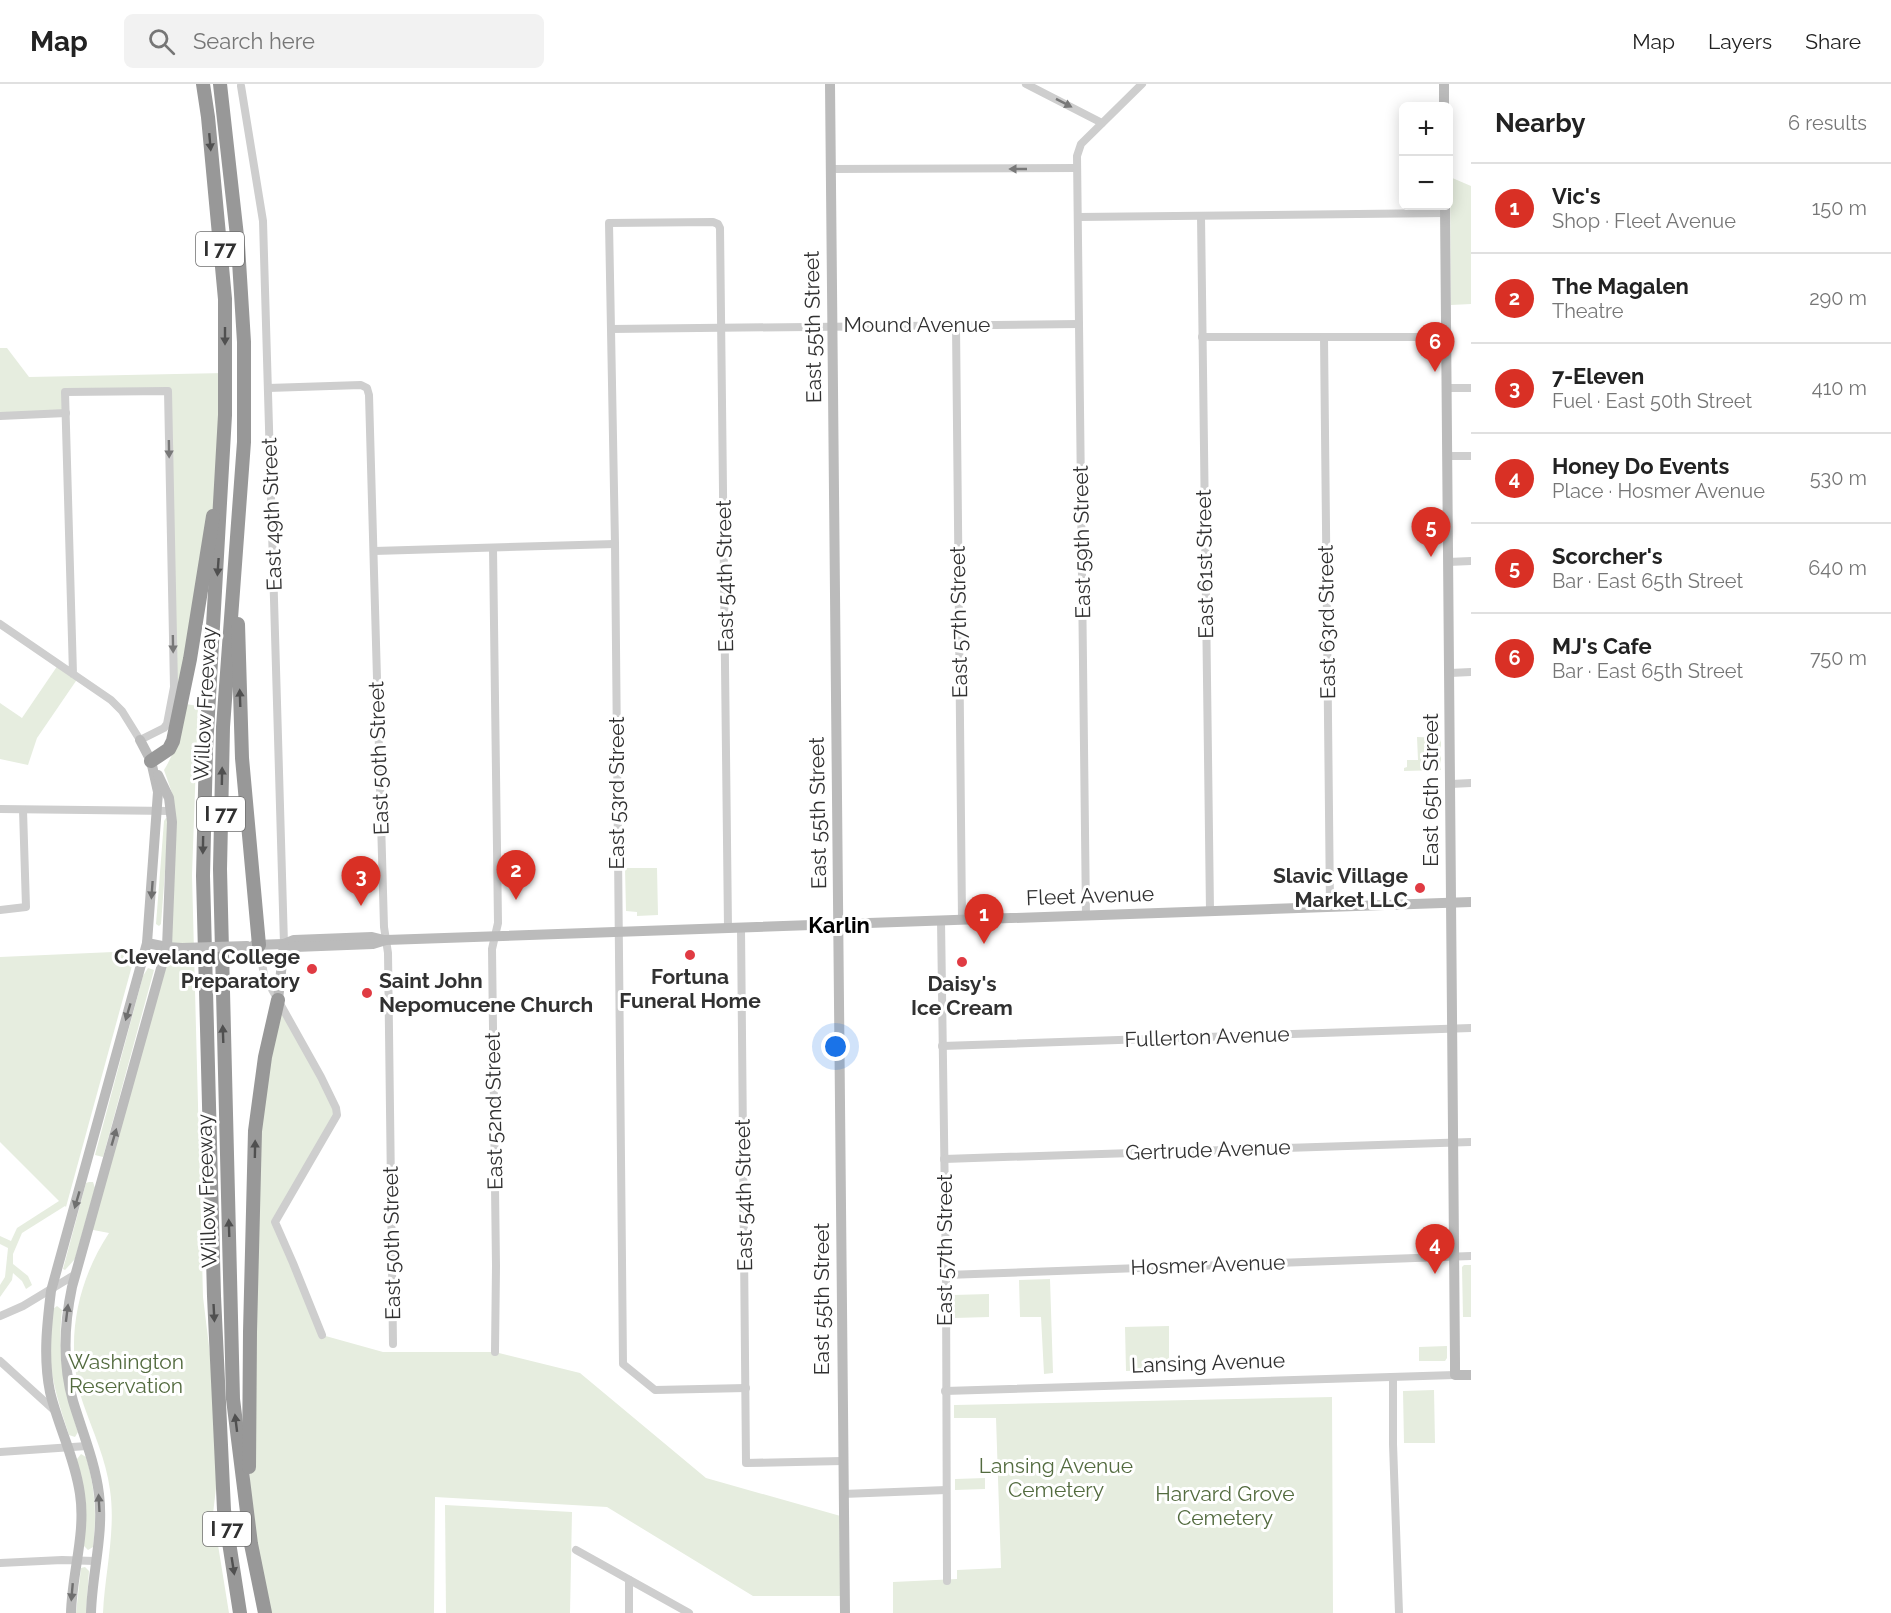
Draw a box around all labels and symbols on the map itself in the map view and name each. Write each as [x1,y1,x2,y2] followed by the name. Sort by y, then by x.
[1055,99,1072,108] one-way arrow
[205,133,215,152] one-way arrow
[1009,164,1028,174] one-way arrow
[196,232,244,266] road number: I 77
[799,251,826,403] street label: East 55th Street
[844,312,990,337] street label: Mound Avenue
[1416,322,1454,372] pin: 6
[220,327,230,346] one-way arrow
[256,437,287,591] street label: East 49th Street
[164,440,174,459] one-way arrow
[1068,465,1095,619] street label: East 59th Street
[1191,489,1218,639] street label: East 61st Street
[711,500,738,652] street label: East 54th Street
[1412,508,1450,557] pin: 5
[1313,545,1340,699] street label: East 63rd Street
[945,546,972,698] street label: East 57th Street
[213,557,222,576] one-way arrow
[188,626,221,782] street label: Willow Freeway
[168,635,178,654] one-way arrow
[363,681,394,835] street label: East 50th Street
[236,689,245,708] one-way arrow
[1418,713,1443,867] street label: East 65th Street
[604,716,629,870] street label: East 53rd Street
[804,737,831,889] street label: East 55th Street
[217,766,226,785] one-way arrow
[197,797,245,831] road number: I 77
[199,836,208,855] one-way arrow
[496,850,536,900] pin: 2
[342,856,380,906] pin: 3
[1273,863,1408,912] place label: Slavic Village Market LLC
[147,880,156,899] one-way arrow
[1026,881,1154,910] street label: Fleet Avenue
[1413,881,1427,895] marker: Slavic Village Market LLC
[964,894,1004,944] pin: 1
[808,912,870,938] district label: Karlin
[114,944,300,993] place label: Cleveland College Preparatory
[683,948,697,962] marker: Fortuna Funeral Home
[955,955,969,969] marker: Daisy's Ice Cream
[305,962,319,976] marker: Cleveland College Preparatory
[619,964,761,1013] place label: Fortuna Funeral Home
[379,968,593,1017] place label: Saint John Nepomucene Church
[911,971,1013,1020] place label: Daisy's Ice Cream
[360,986,374,1000] marker: Saint John Nepomucene Church
[123,1004,132,1022] one-way arrow
[1124,1021,1290,1052] street label: Fullerton Avenue
[219,1024,228,1043] one-way arrow
[480,1032,507,1190] street label: East 52nd Street
[821,1032,850,1061] your location
[191,1114,222,1269] street label: Willow Freeway
[730,1119,757,1271] street label: East 54th Street
[110,1128,119,1146] one-way arrow
[1125,1134,1291,1165] street label: Gertrude Avenue
[250,1140,260,1159] one-way arrow
[378,1166,405,1320] street label: East 50th Street
[932,1174,957,1326] street label: East 57th Street
[71,1191,81,1210] one-way arrow
[224,1219,233,1238] one-way arrow
[809,1223,834,1375] street label: East 55th Street
[1416,1224,1454,1274] pin: 4
[1130,1249,1286,1280] street label: Hosmer Avenue
[63,1303,72,1322] one-way arrow
[210,1304,219,1323] one-way arrow
[1130,1347,1286,1378] street label: Lansing Avenue
[68,1349,184,1398] park label: Washington Reservation
[231,1414,241,1433] one-way arrow
[979,1453,1133,1502] park label: Lansing Avenue Cemetery
[1155,1481,1295,1530] park label: Harvard Grove Cemetery
[95,1493,104,1512] one-way arrow
[203,1512,251,1546] road number: I 77
[228,1557,237,1576] one-way arrow
[68,1582,77,1601] one-way arrow

